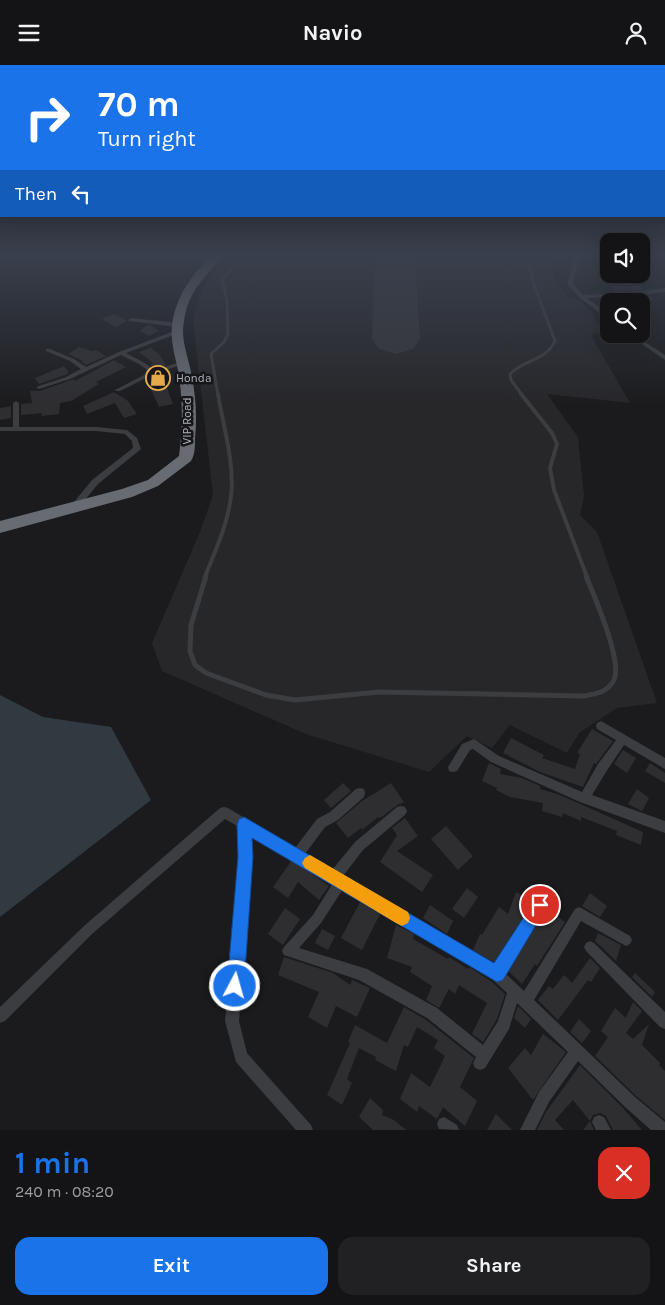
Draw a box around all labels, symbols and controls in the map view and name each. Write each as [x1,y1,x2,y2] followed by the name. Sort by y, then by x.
[15,19,43,47] icon: menu
[622,19,650,47] icon: person
[303,20,362,46] text: Navio
[98,84,180,125] text: 70 m
[15,85,80,150] icon: right
[98,126,196,152] text: Turn right
[67,180,95,208] icon: left
[15,183,57,205] text: Then
[600,233,650,343] map controls
[600,233,650,283] button: sound
[600,293,650,343] button: search
[145,365,171,391] shop icon: Honda
[176,371,212,385] place label: Honda
[180,397,194,445] street label: VIP Road
[519,884,561,926] pin
[526,891,554,919] icon: arrive
[208,959,260,1011] position arrow
[15,1145,90,1181] text: 1 min
[598,1147,650,1199] button: close
[15,1182,114,1201] text: 240 m · 08:20
[15,1237,328,1295] button: Exit
[338,1237,650,1295] button: Share

